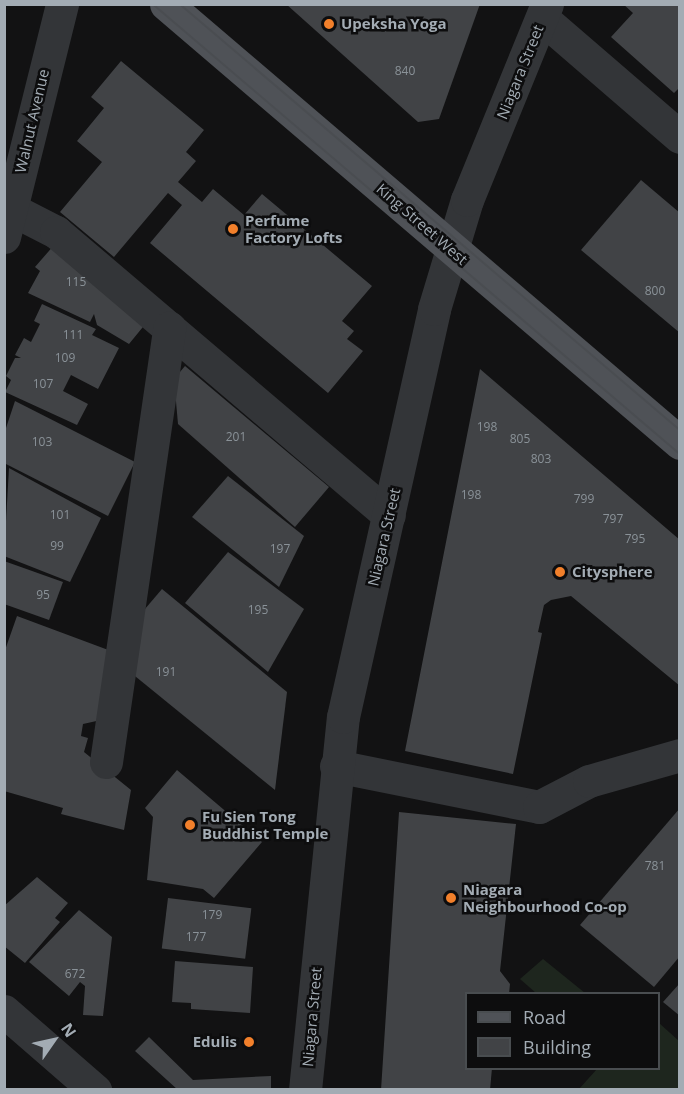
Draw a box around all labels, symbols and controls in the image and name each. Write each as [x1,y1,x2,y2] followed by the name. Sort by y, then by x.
[341,15,446,33] place label: Upeksha Yoga
[322,17,336,31] marker: Upeksha Yoga
[493,22,547,122] street label: Niagara Street
[395,64,415,78] house number: 840
[11,67,53,175] street label: Walnut Avenue
[373,180,471,268] street label: King Street West
[245,211,343,246] place label: Perfume Factory Lofts
[226,222,240,236] marker: Perfume Factory Lofts
[66,275,86,289] house number: 115
[645,284,665,298] house number: 800
[63,328,83,342] house number: 111
[55,351,75,365] house number: 109
[33,377,53,391] house number: 107
[477,420,497,434] house number: 198
[226,430,246,444] house number: 201
[510,432,530,446] house number: 805
[32,435,52,449] house number: 103
[531,452,551,466] house number: 803
[364,486,404,588] street label: Niagara Street
[461,488,481,502] house number: 198
[574,492,594,506] house number: 799
[50,508,70,522] house number: 101
[603,512,623,526] house number: 797
[625,532,645,546] house number: 795
[50,539,64,553] house number: 99
[270,542,290,556] house number: 197
[572,563,653,581] place label: Citysphere
[553,565,567,579] marker: Citysphere
[36,588,50,602] house number: 95
[248,603,268,617] house number: 195
[156,665,176,679] house number: 191
[202,807,328,842] place label: Fu Sien Tong Buddhist Temple
[183,818,197,832] marker: Fu Sien Tong Buddhist Temple
[645,859,665,873] house number: 781
[463,880,627,915] place label: Niagara Neighbourhood Co-op
[444,891,458,905] marker: Niagara Neighbourhood Co-op
[202,908,222,922] house number: 179
[186,930,206,944] house number: 177
[299,966,325,1068] street label: Niagara Street
[65,967,85,981] house number: 672
[465,992,660,1070] legend
[523,1005,566,1029] text: Road
[24,1010,84,1070] north arrow
[56,1018,82,1041] text: N
[193,1033,237,1051] place label: Edulis
[242,1035,256,1049] marker: Edulis
[523,1035,591,1059] text: Building

